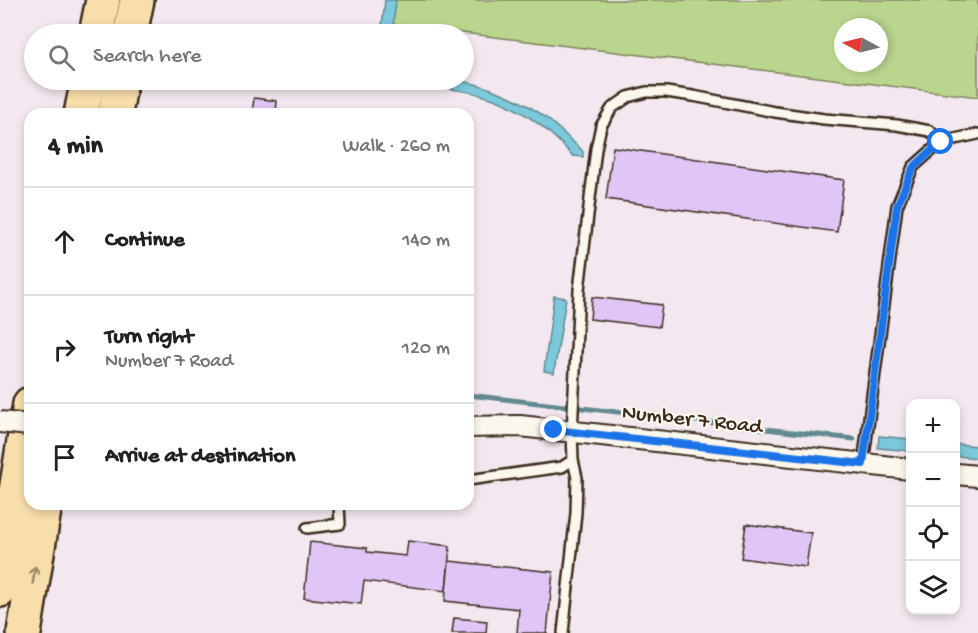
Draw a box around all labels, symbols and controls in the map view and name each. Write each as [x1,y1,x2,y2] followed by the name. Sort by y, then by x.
[834,18,888,72] north arrow
[24,24,474,90] search box
[45,41,78,74] icon: search
[93,44,201,70] text: Search here
[927,128,953,154] route start
[48,132,103,163] text: 4 min
[343,136,450,159] text: Walk · 260 m
[48,225,81,258] icon: ahead
[105,228,185,254] text: Continue
[402,230,450,253] text: 140 m
[105,325,193,351] text: Turn right
[48,333,81,366] icon: right
[402,338,450,361] text: 120 m
[105,351,233,374] text: Number 7 Road
[906,399,960,615] map controls
[906,399,960,453] button: +
[621,401,766,442] street label: Number 7 Road
[540,416,566,442] route end
[48,441,81,474] icon: arrive
[105,444,295,470] text: Arrive at destination
[906,453,960,507] button: −
[906,507,960,561] button: locate
[906,561,960,615] button: layers
[28,566,39,586] one-way arrow

